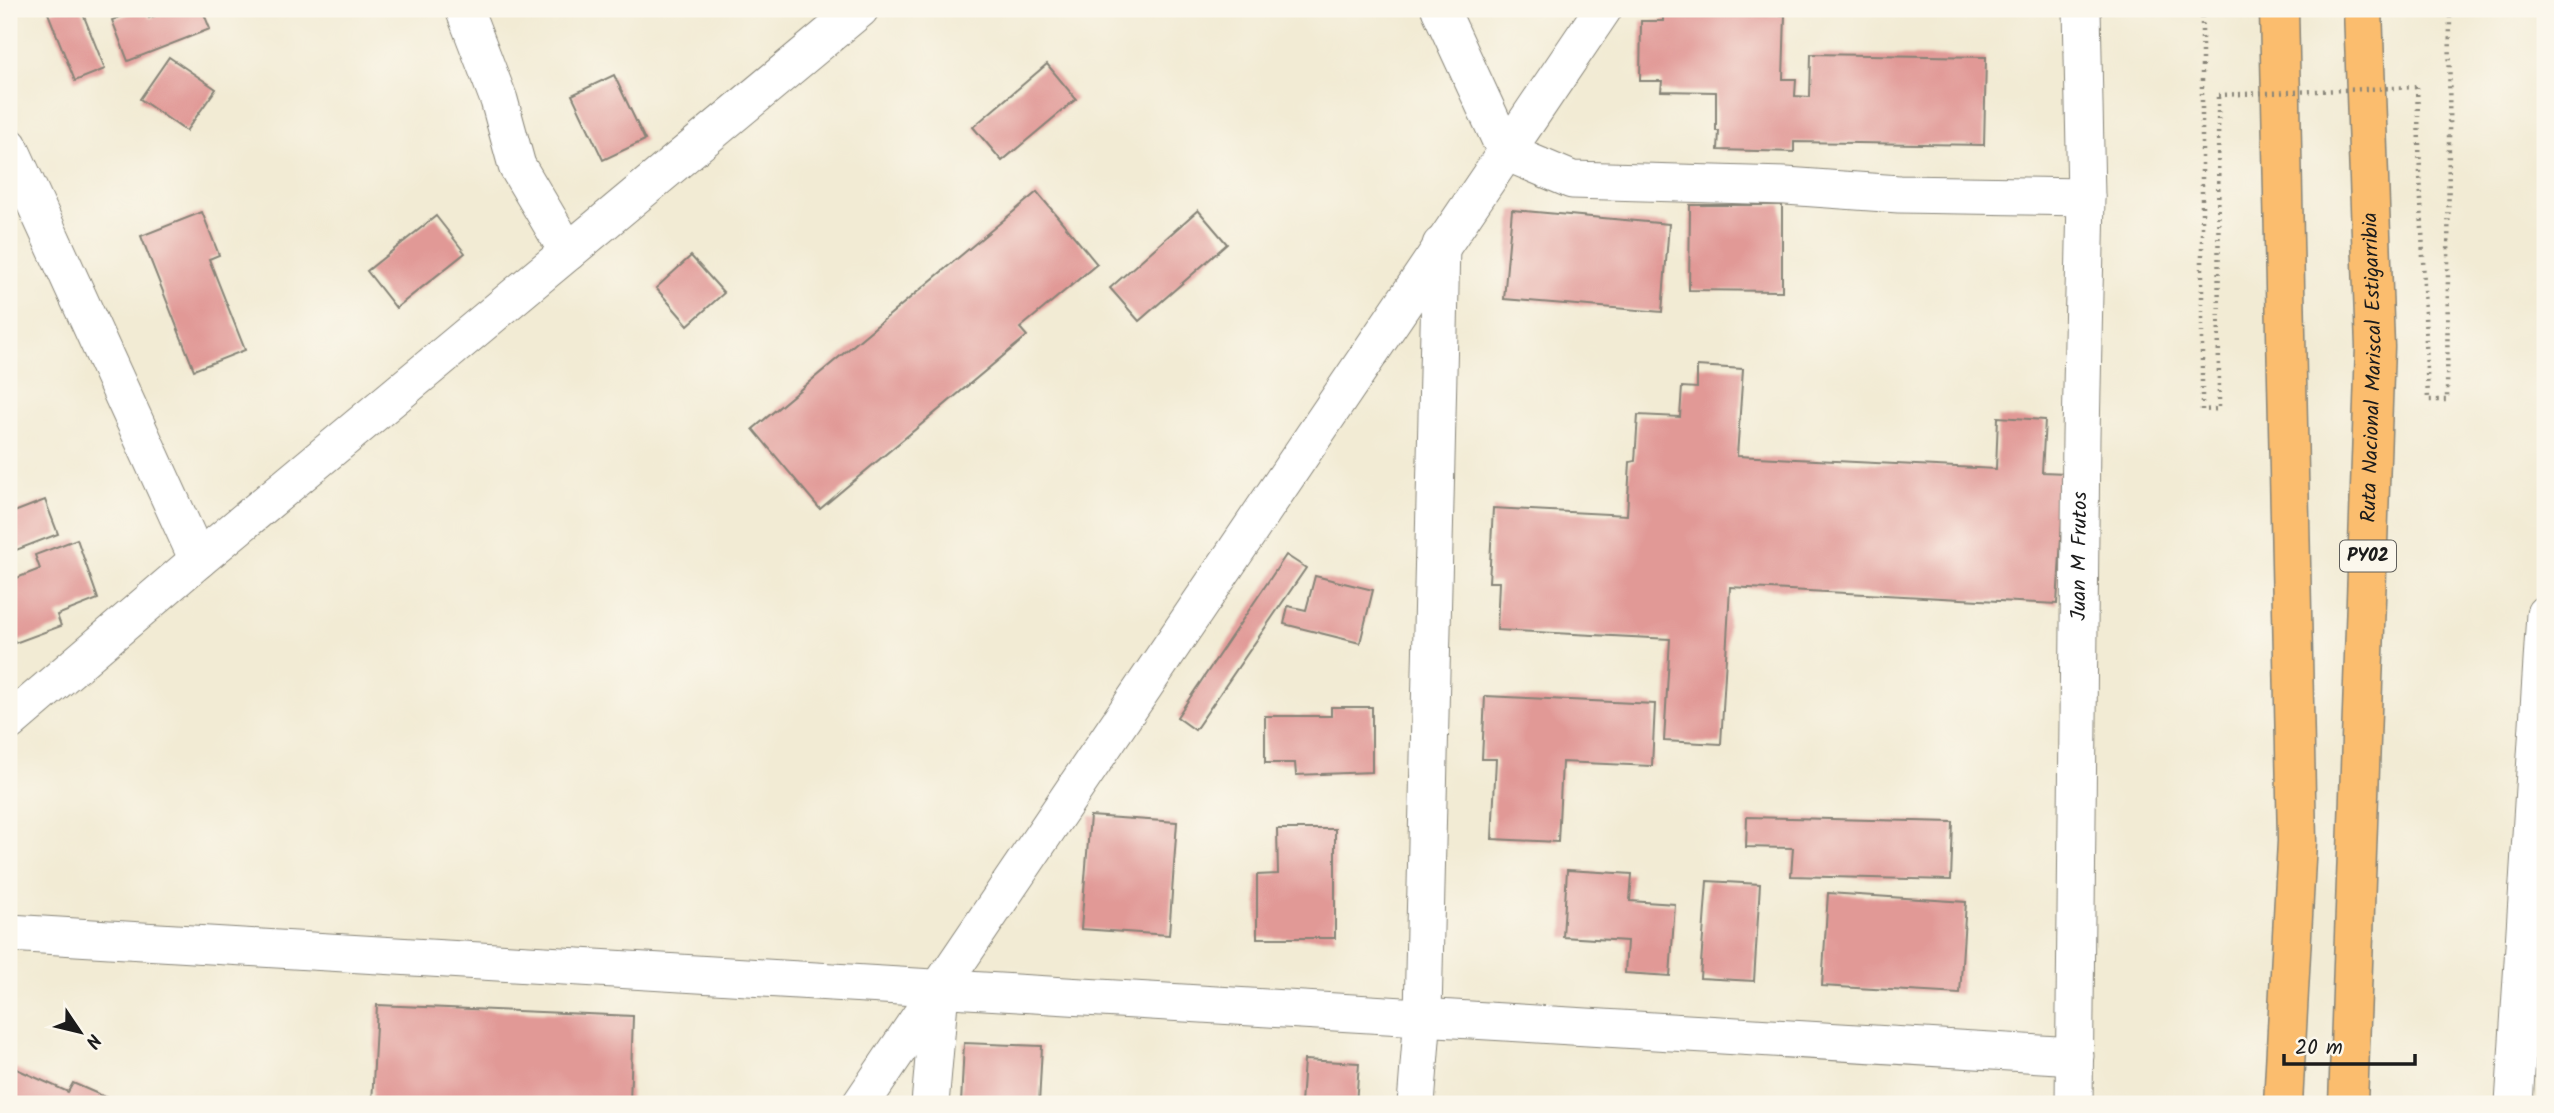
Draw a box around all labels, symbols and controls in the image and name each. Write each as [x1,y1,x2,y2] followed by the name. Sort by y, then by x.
[2352,212,2392,523] street label: Ruta Nacional Mariscal Estigarribia
[2063,491,2097,621] street label: Juan M Frutos
[2340,540,2396,572] road number: PY02
[46,998,116,1068] north arrow
[2284,1022,2416,1066] scale bar
[77,1027,108,1054] text: N
[2295,1032,2343,1065] text: 20 m

